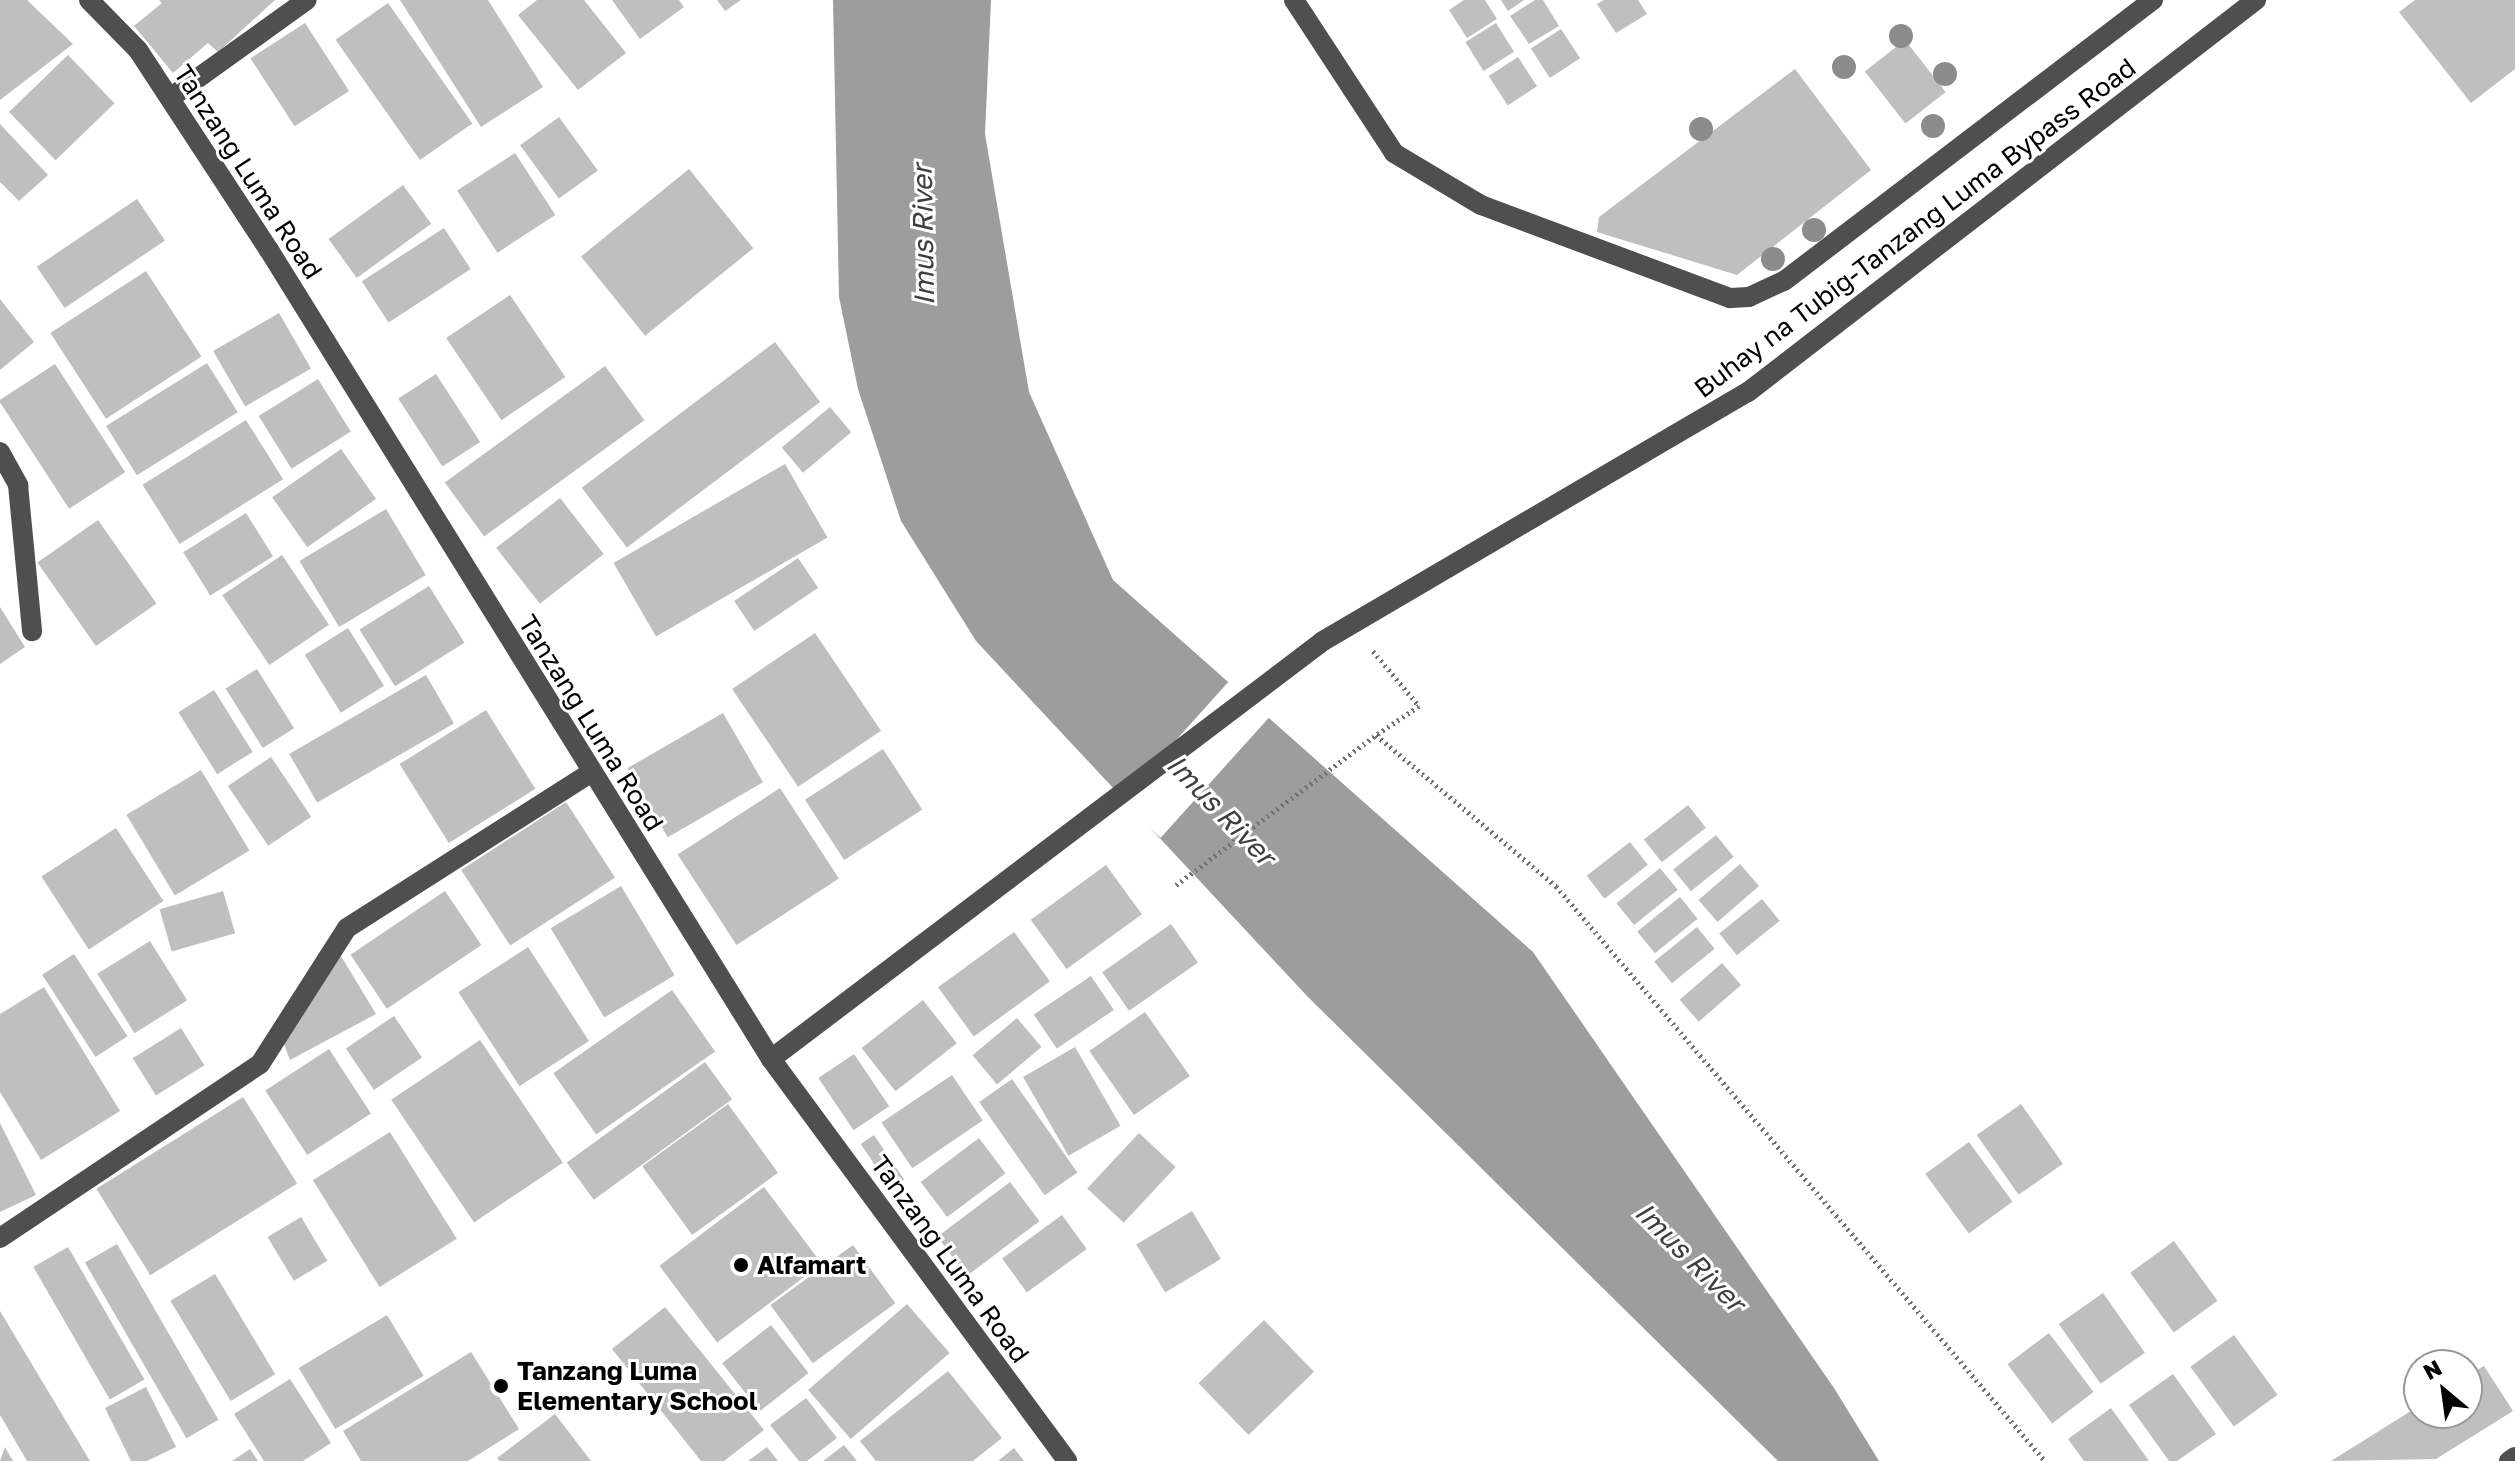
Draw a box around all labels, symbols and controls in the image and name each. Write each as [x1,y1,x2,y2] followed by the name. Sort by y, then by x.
[1688,52,2142,404] street label: Buhay na Tubig-Tanzang Luma Bypass Road
[167,59,329,285] street label: Tanzang Luma Road
[905,164,941,306] water label: Imus River
[512,609,670,837] street label: Tanzang Luma Road
[1160,748,1282,872] water label: Imus River
[864,1149,1036,1369] street label: Tanzang Luma Road
[1628,1195,1752,1319] water label: Imus River
[757,1249,866,1281] place label: Alfamart
[732,1256,750,1274] marker: Alfamart
[2403,1349,2483,1429] north arrow
[2418,1353,2446,1385] text: N
[517,1355,757,1416] place label: Tanzang Luma Elementary School
[492,1377,510,1395] marker: Tanzang Luma Elementary School

